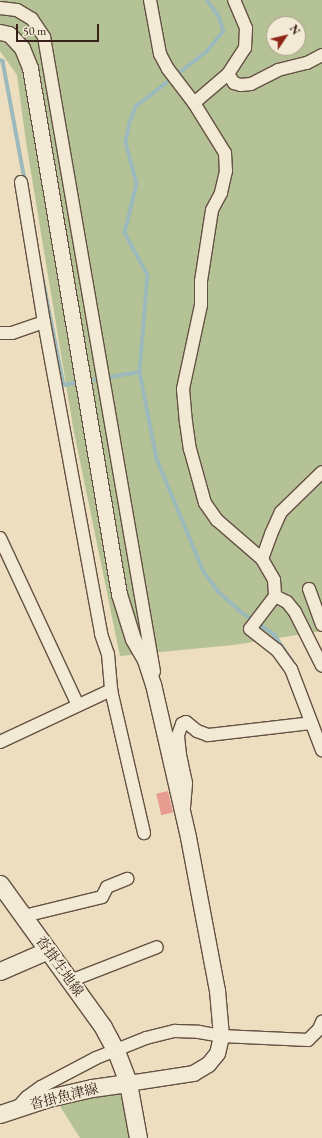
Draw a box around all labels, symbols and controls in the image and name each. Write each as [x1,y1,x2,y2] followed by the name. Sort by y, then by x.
[18,16,101,42] scale bar
[266,16,306,56] north arrow
[287,22,303,37] text: N
[23,23,46,39] text: 50 m
[33,933,87,999] street label: 沓掛生地線
[28,1079,100,1113] street label: 沓掛魚津線

